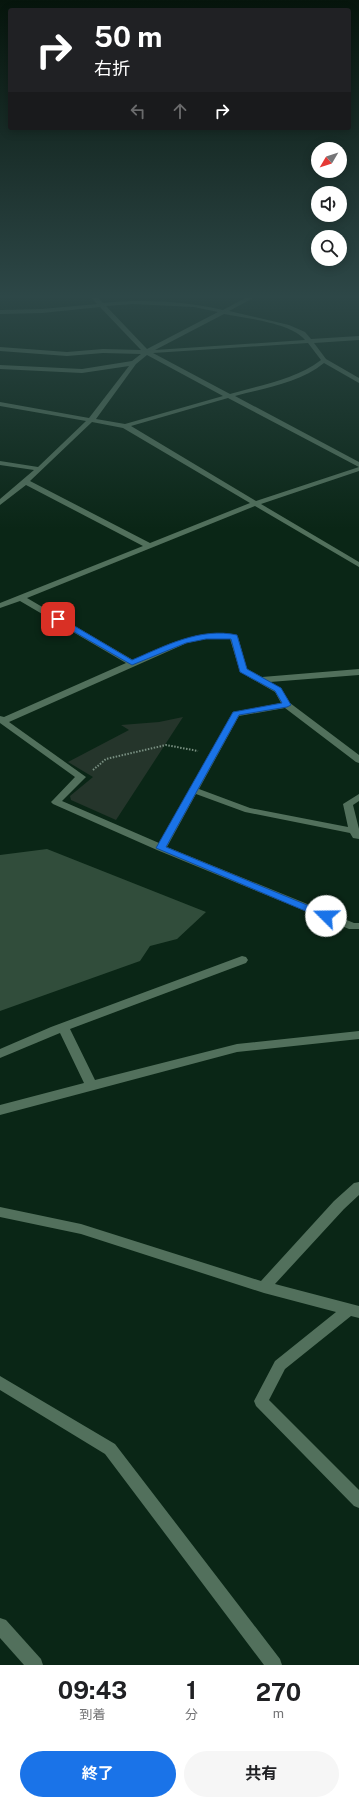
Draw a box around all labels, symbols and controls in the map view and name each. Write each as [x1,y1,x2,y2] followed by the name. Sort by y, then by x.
[94,20,162,53] text: 50 m
[28,24,80,76] icon: right
[94,58,130,79] text: 右折
[127,100,149,122] icon: left
[169,100,191,122] icon: ahead
[211,100,233,122] icon: right
[311,142,347,178] north arrow
[311,142,347,266] map controls
[311,186,347,222] button: sound
[311,230,347,266] button: search
[41,602,75,636] pin
[47,608,69,630] icon: arrive
[305,895,347,937] position arrow
[58,1676,127,1704] text: 09:43
[186,1676,197,1704] text: 1
[256,1678,301,1706] text: 270
[273,1706,284,1721] text: m
[79,1707,105,1722] text: 到着
[185,1707,198,1722] text: 分
[20,1751,176,1797] button: 終了
[184,1751,339,1797] button: 共有

